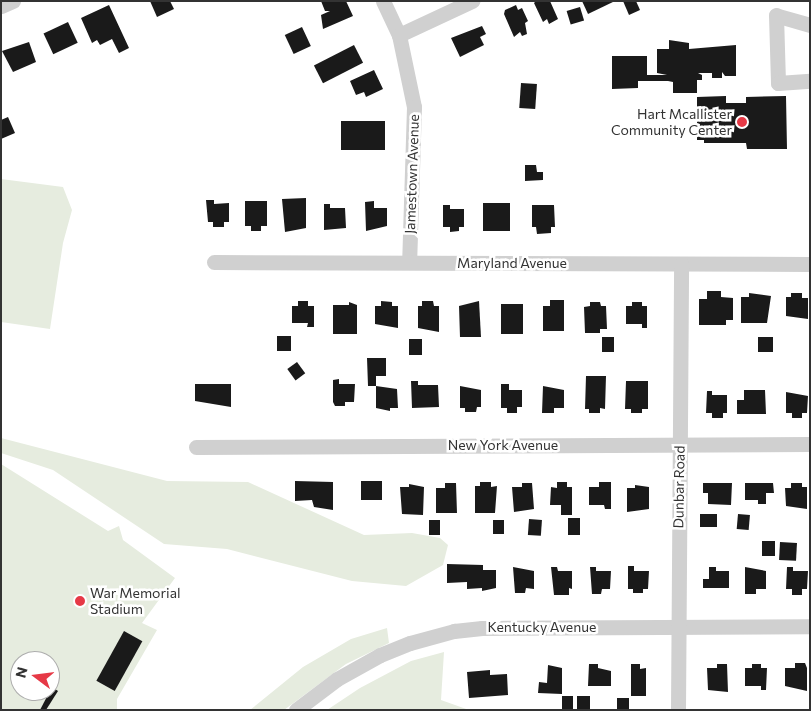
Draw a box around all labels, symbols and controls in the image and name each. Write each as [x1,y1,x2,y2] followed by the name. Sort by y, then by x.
[611,106,732,138] place label: Hart Mcallister Community Center
[402,114,422,234] street label: Jamestown Avenue
[736,116,748,128] marker: Hart Mcallister Community Center
[457,255,567,271] street label: Maryland Avenue
[448,437,558,453] street label: New York Avenue
[670,445,688,529] street label: Dunbar Road
[90,585,181,618] place label: War Memorial Stadium
[74,595,86,607] marker: War Memorial Stadium
[488,619,596,635] street label: Kentucky Avenue
[10,651,60,701] north arrow
[11,665,31,680] text: N

